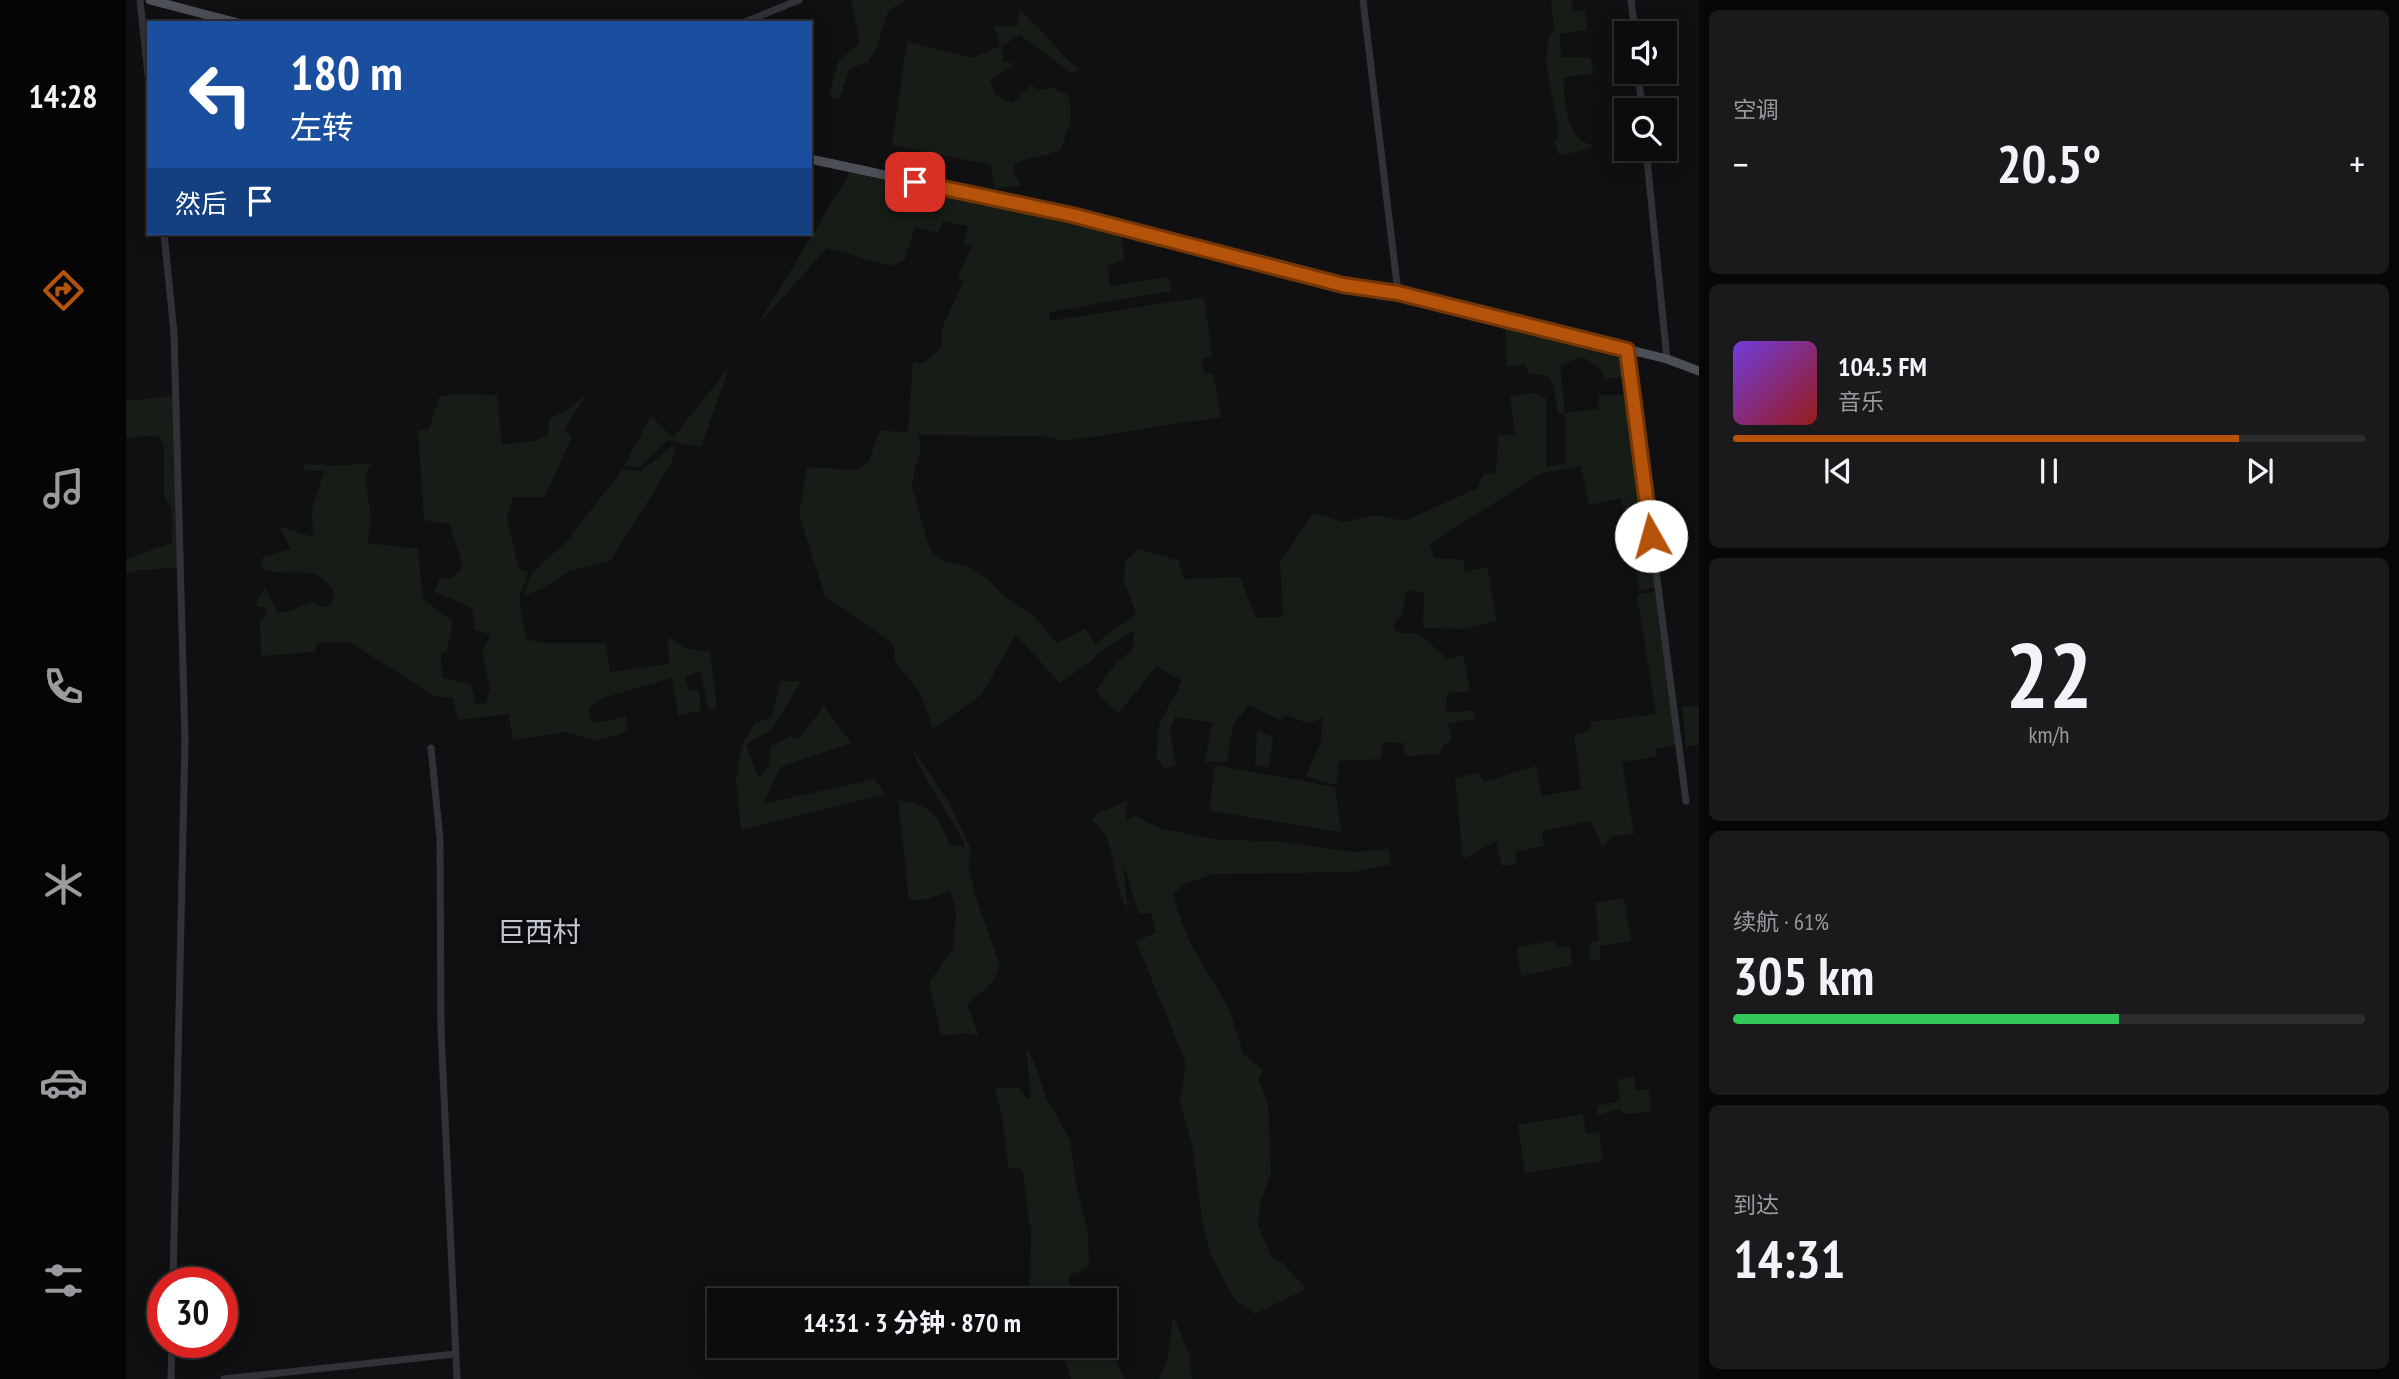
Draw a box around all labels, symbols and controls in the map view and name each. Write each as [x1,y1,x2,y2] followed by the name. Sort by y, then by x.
[1614,21,1677,161] map controls
[1614,21,1677,84] button: sound
[290,40,403,104] text: 180 m
[175,49,266,140] icon: left
[28,75,98,117] text: 14:28
[1733,95,1779,124] text: 空调
[1614,98,1677,161] button: search
[290,106,354,148] text: 左转
[1997,130,2101,197] text: 20.5°
[1733,139,1749,188] text: −
[2349,139,2365,188] text: +
[885,152,945,212] pin
[896,163,934,201] icon: arrive
[241,182,279,220] icon: arrive
[175,187,227,220] text: 然后
[39,266,88,315] icon: directions
[1838,350,1927,383] text: 104.5 FM
[1838,387,1884,416] text: 音乐
[1819,452,1857,490] icon: previous
[2030,452,2068,490] icon: pause
[2241,452,2279,490] icon: next
[39,464,88,513] icon: music
[1614,499,1688,573] position arrow
[2006,615,2093,733] text: 22
[39,662,88,711] icon: phone
[2029,720,2069,749] text: km/h
[39,860,88,909] icon: climate
[1733,907,1829,936] text: 续航 · 61%
[497,913,581,950] district label: 巨西村
[1733,942,1874,1009] text: 305 km
[39,1058,88,1107] icon: car
[1733,1190,1779,1219] text: 到达
[1733,1225,1845,1292] text: 14:31
[39,1256,88,1305] icon: filters
[147,1267,238,1358] speed limit sign: 30
[803,1306,1021,1339] text: 14:31 · 3 分钟 · 870 m

